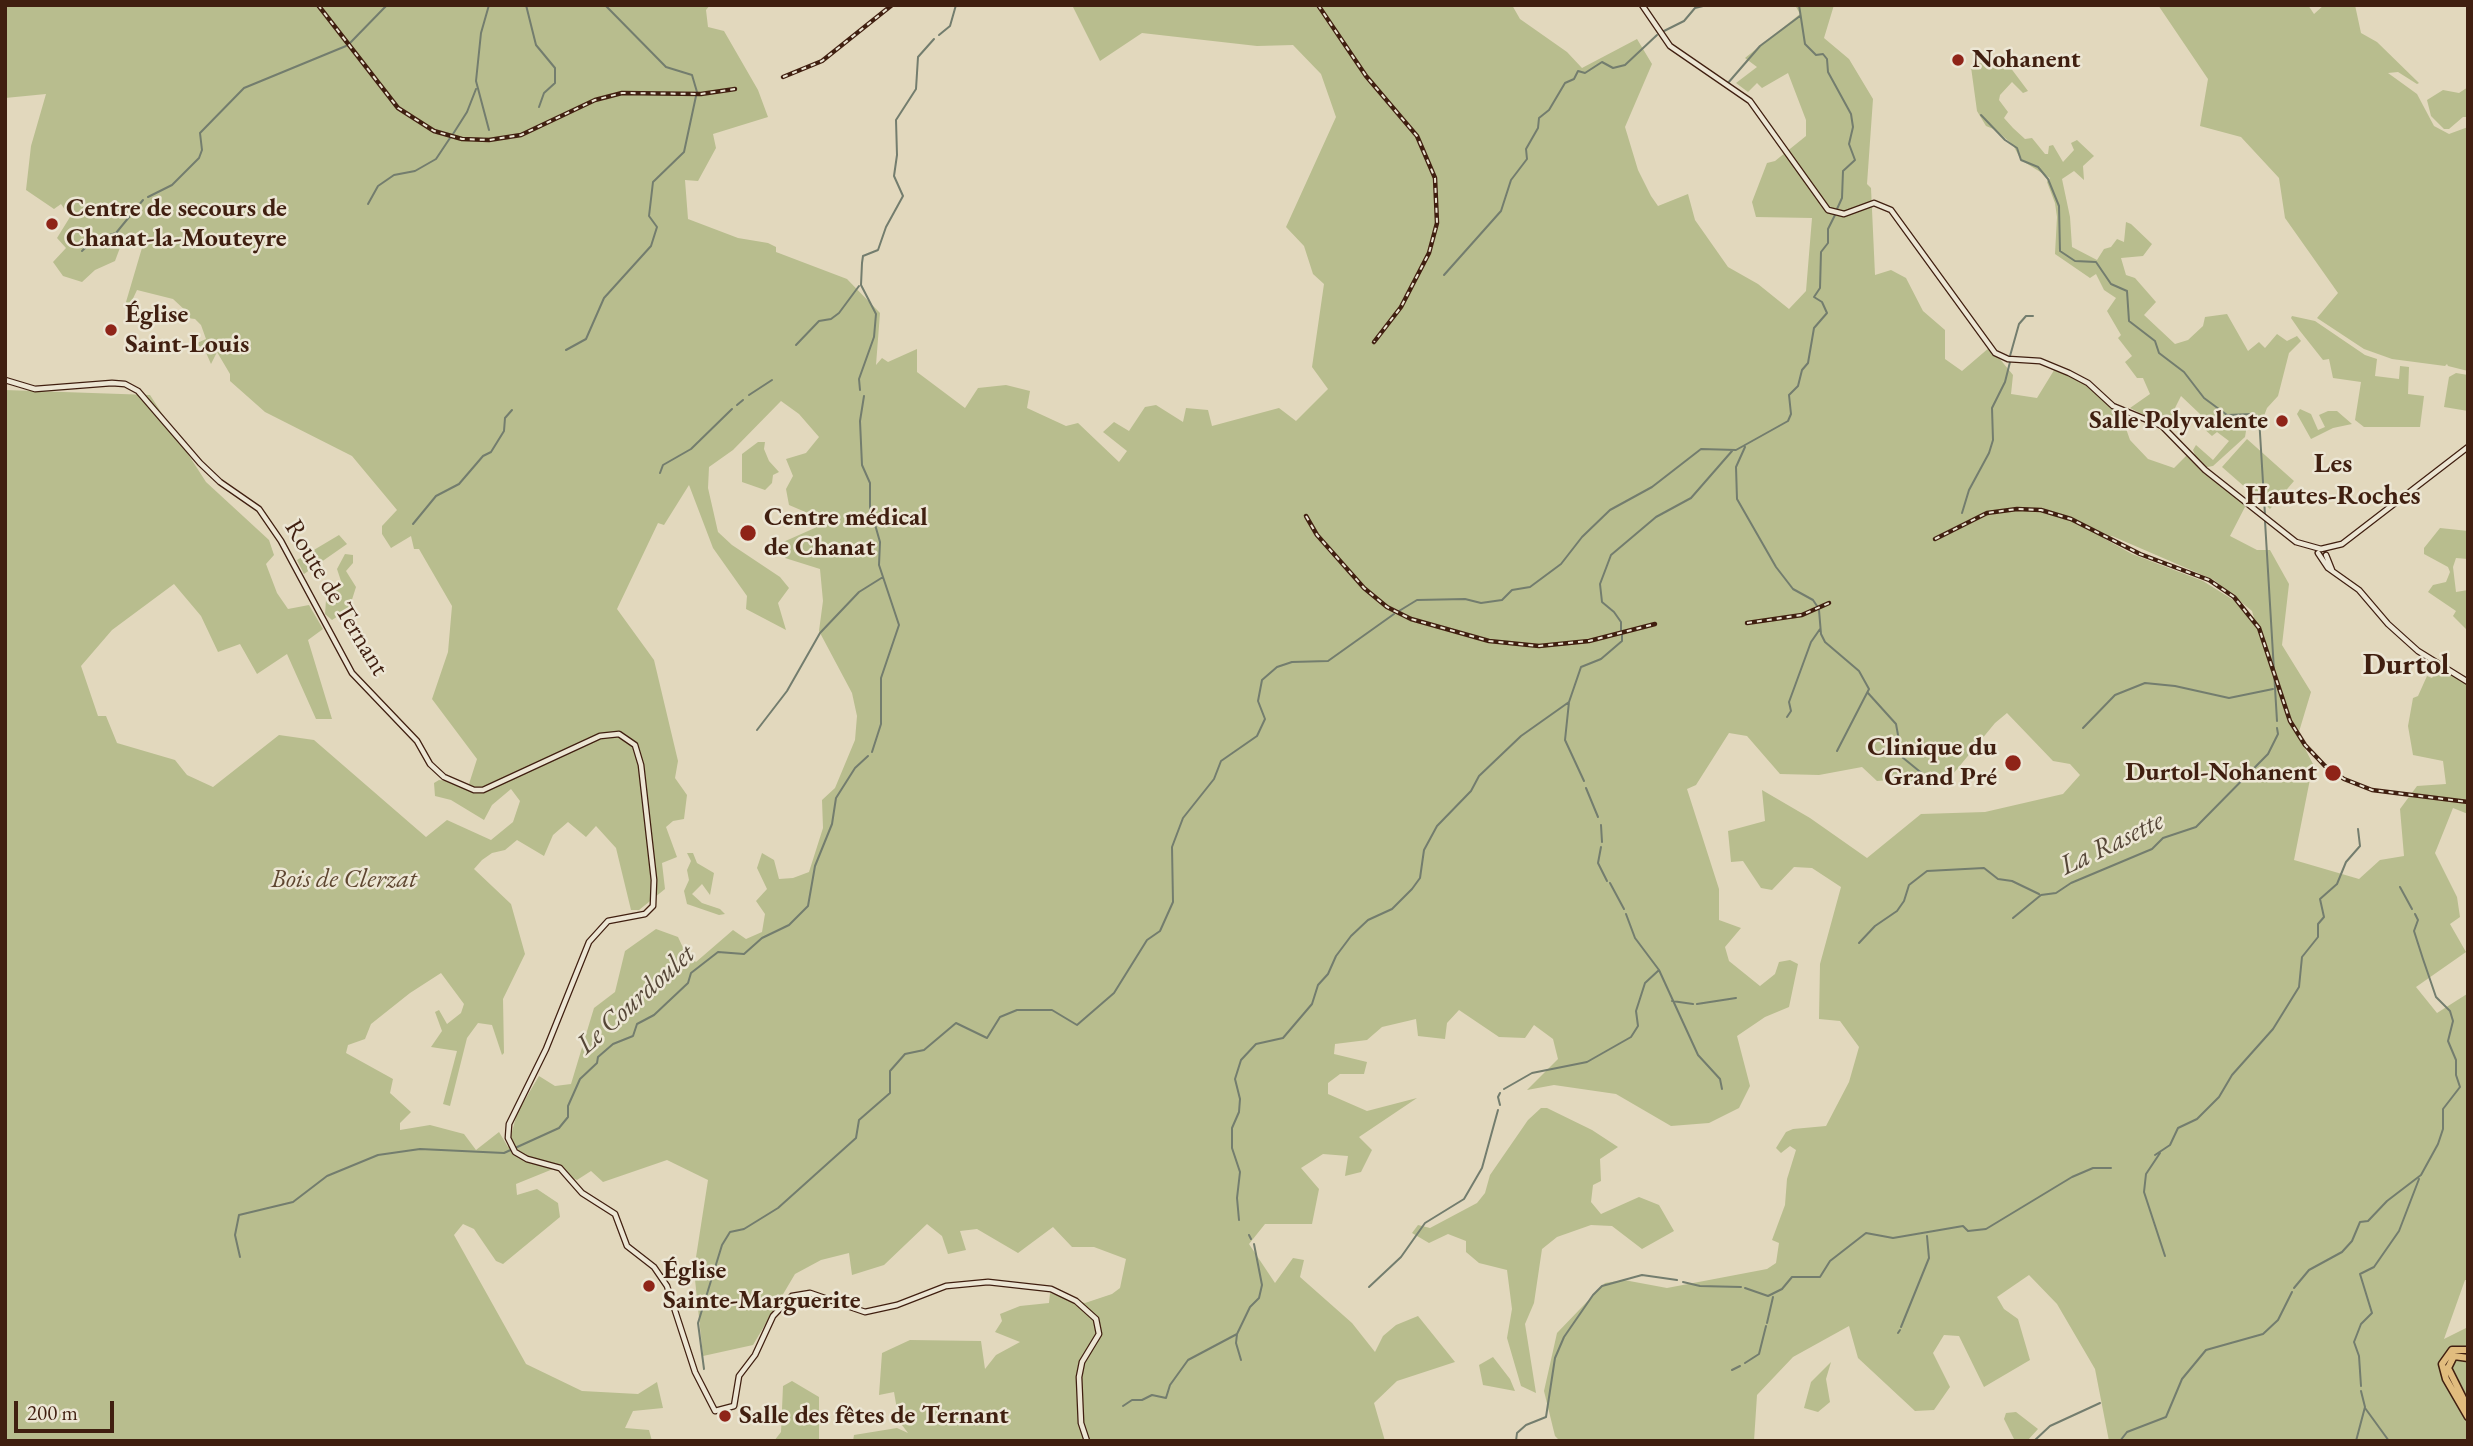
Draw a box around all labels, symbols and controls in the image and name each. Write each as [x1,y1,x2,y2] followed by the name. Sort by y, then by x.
[1972,44,2081,76] place label: Nohanent
[1950,52,1966,68] marker: Nohanent
[66,193,287,255] place label: Centre de secours de Chanat-la-Mouteyre
[44,216,60,232] marker: Centre de secours de Chanat-la-Mouteyre
[125,299,249,360] place label: Église Saint-Louis
[103,322,119,338] marker: Église Saint-Louis
[2089,405,2268,437] place label: Salle Polyvalente
[2274,413,2290,429] marker: Salle Polyvalente
[2245,447,2421,513] district label: Les Hautes-Roches
[764,502,928,564] place label: Centre médical de Chanat
[277,514,395,682] street label: Route de Ternant
[738,523,758,543] marker: Centre médical de Chanat
[2363,648,2449,684] district label: Durtol
[1867,732,1997,794] place label: Clinique du Grand Pré
[2003,753,2023,773] marker: Clinique du Grand Pré
[2125,757,2317,789] place label: Durtol-Nohanent
[2323,763,2343,783] marker: Durtol-Nohanent
[2054,804,2170,884] water label: La Rasette
[271,864,417,896] park label: Bois de Clerzat
[570,938,702,1062] water label: Le Courdoulet
[663,1255,861,1316] place label: Église Sainte-Marguerite
[641,1278,657,1294] marker: Église Sainte-Marguerite
[18,1386,117,1430] scale bar
[27,1399,78,1426] text: 200 m
[739,1400,1009,1432] place label: Salle des fêtes de Ternant
[717,1408,733,1424] marker: Salle des fêtes de Ternant

